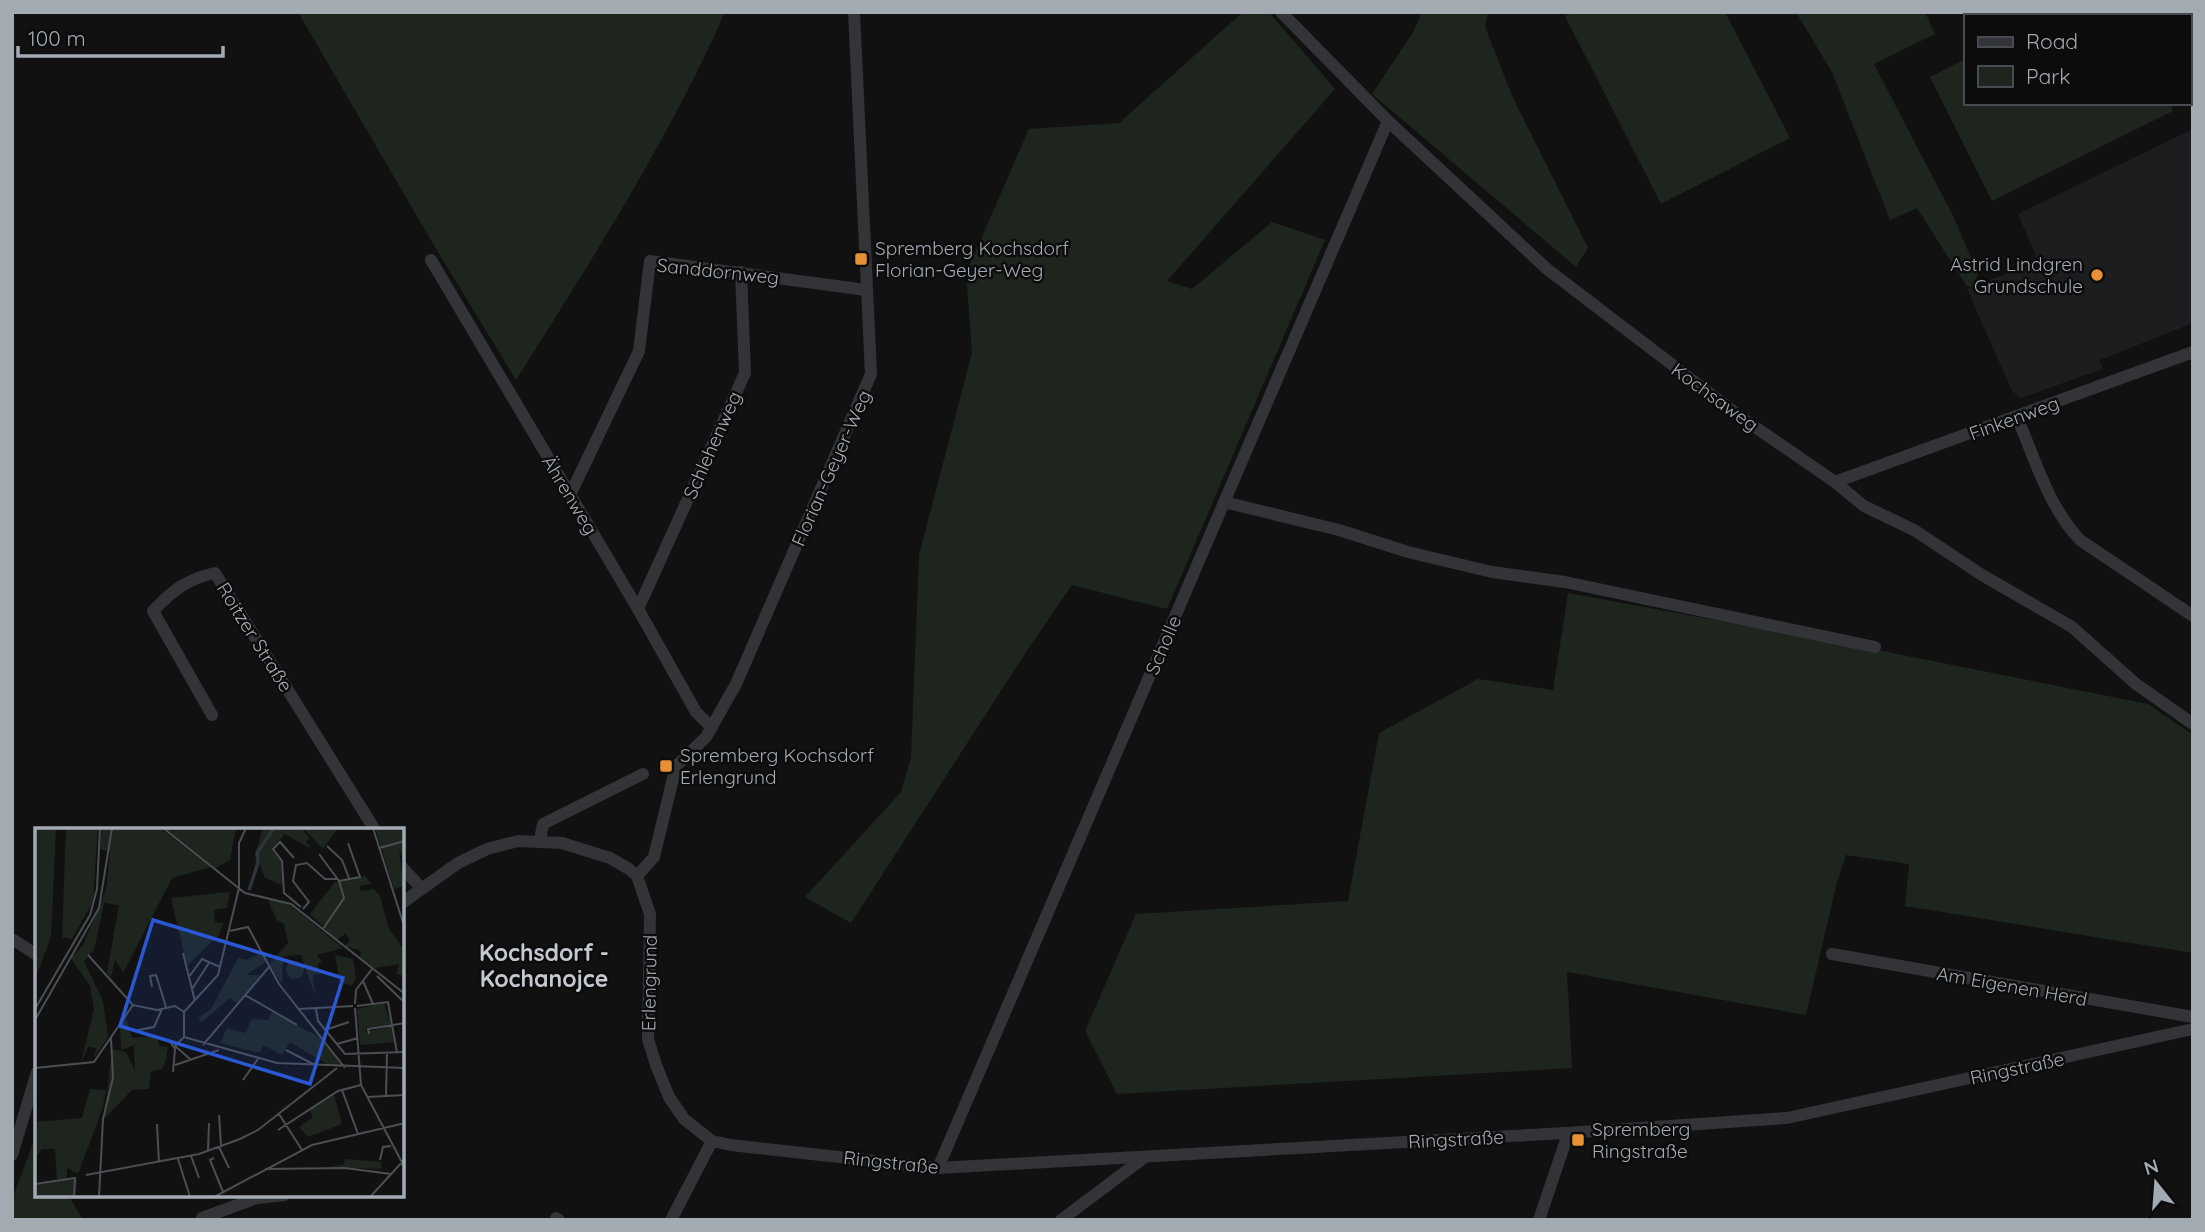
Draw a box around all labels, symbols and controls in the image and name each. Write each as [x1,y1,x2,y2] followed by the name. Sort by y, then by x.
[18,14,222,58] scale bar
[1964,14,2191,105] legend
[28,25,86,51] text: 100 m
[2026,28,2078,54] text: Road
[2026,63,2070,89] text: Park
[875,236,1069,282] place label: Spremberg Kochsdorf Florian-Geyer-Weg
[853,251,869,267] marker: Spremberg Kochsdorf Florian-Geyer-Weg
[1950,252,2083,298] place label: Astrid Lindgren Grundschule
[656,253,780,289] street label: Sanddornweg
[2089,267,2105,283] marker: Astrid Lindgren Grundschule
[1667,357,1763,437] street label: Kochsaweg
[786,386,876,550] street label: Florian-Geyer-Weg
[678,387,746,503] street label: Schlehenweg
[1966,391,2062,445] street label: Finkenweg
[537,451,603,539] street label: Ährenweg
[212,578,298,696] street label: Roitzer Straße
[1140,612,1186,678] street label: Scholle
[680,743,874,789] place label: Spremberg Kochsdorf Erlengrund
[658,758,674,774] marker: Spremberg Kochsdorf Erlengrund
[35,828,404,1197] inset map
[636,935,662,1031] street label: Erlengrund
[479,938,609,993] district label: Kochsdorf - Kochanojce
[1935,961,2089,1011] street label: Am Eigenen Herd
[1968,1046,2066,1090] street label: Ringstraße
[1592,1117,1690,1163] place label: Spremberg Ringstraße
[1408,1125,1504,1153] street label: Ringstraße
[1570,1132,1586,1148] marker: Spremberg Ringstraße
[842,1145,940,1179] street label: Ringstraße
[2121,1148,2191,1218] north arrow
[2141,1153,2161,1180] text: N

